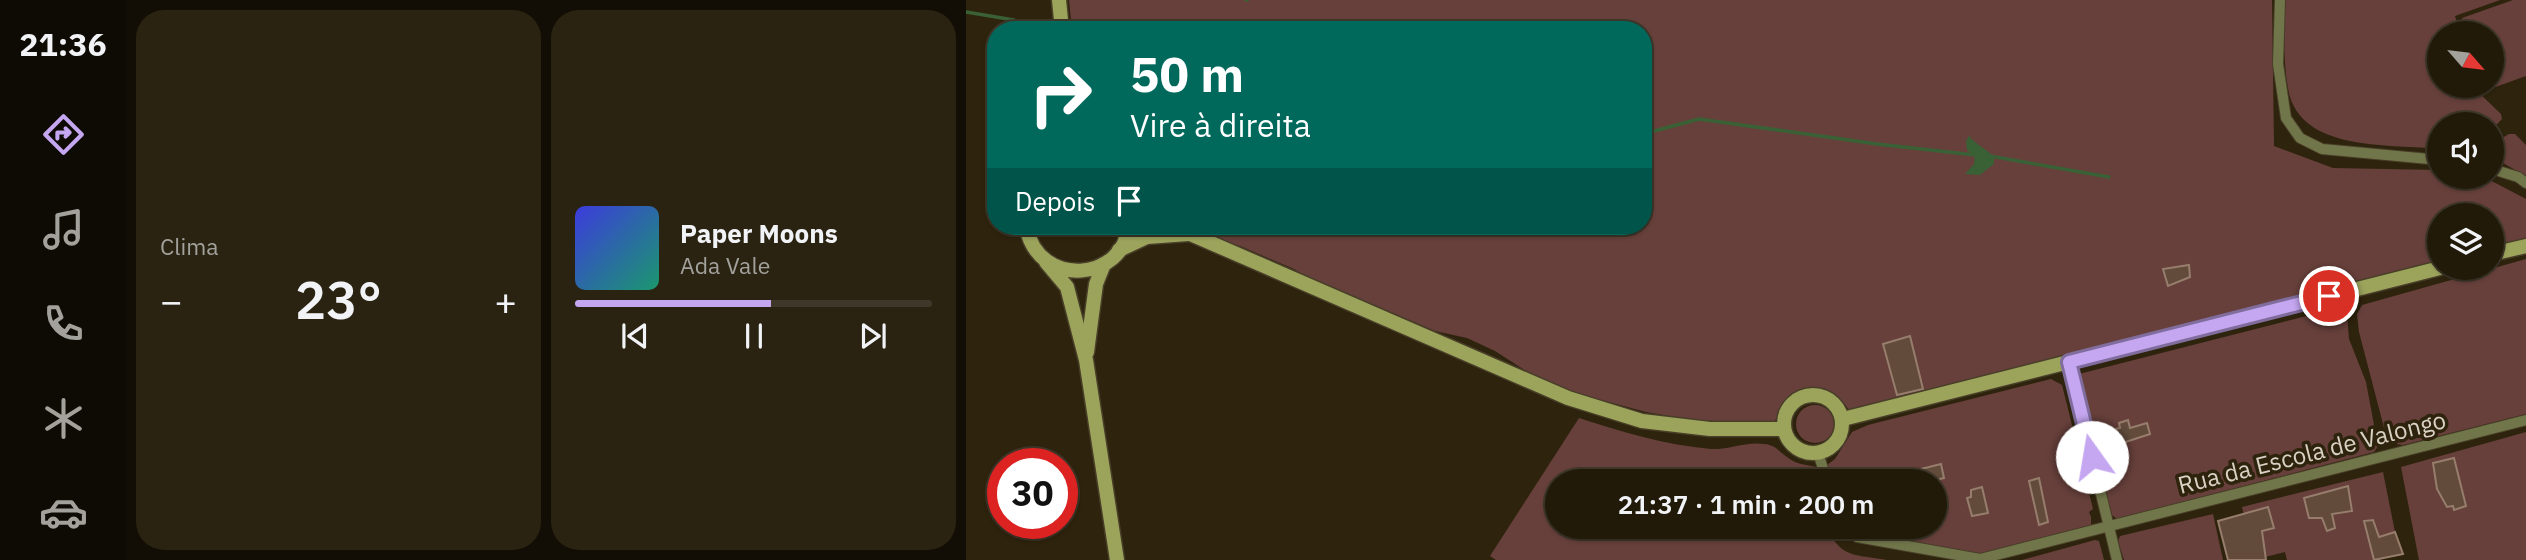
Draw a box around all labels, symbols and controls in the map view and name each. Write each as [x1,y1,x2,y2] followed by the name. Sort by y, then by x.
[2427,21,2504,98] north arrow
[2427,21,2504,280] map controls
[19,23,107,65] text: 21:36
[1130,42,1244,105] text: 50 m
[1015,49,1106,140] icon: right
[1130,104,1311,146] text: Vire à direita
[39,110,88,159] icon: directions
[2427,112,2504,189] button: sound
[1110,182,1148,220] icon: arrive
[1015,184,1096,218] text: Depois
[2427,203,2504,280] button: layers
[39,205,88,254] icon: music
[680,216,838,250] text: Paper Moons
[160,231,219,261] text: Clima
[680,250,770,280] text: Ada Vale
[295,266,382,333] text: 23°
[2299,266,2359,326] pin
[160,276,183,325] text: −
[494,276,517,325] text: +
[2310,277,2348,315] icon: arrive
[39,299,88,348] icon: phone
[616,317,654,355] icon: previous
[735,317,773,355] icon: pause
[854,317,892,355] icon: next
[39,394,88,443] icon: climate
[2174,403,2449,501] street label: Rua da Escola de Valongo
[2055,420,2129,494] position arrow
[987,448,1078,539] speed limit sign: 30
[1618,487,1874,521] text: 21:37 · 1 min · 200 m
[39,488,88,537] icon: car

